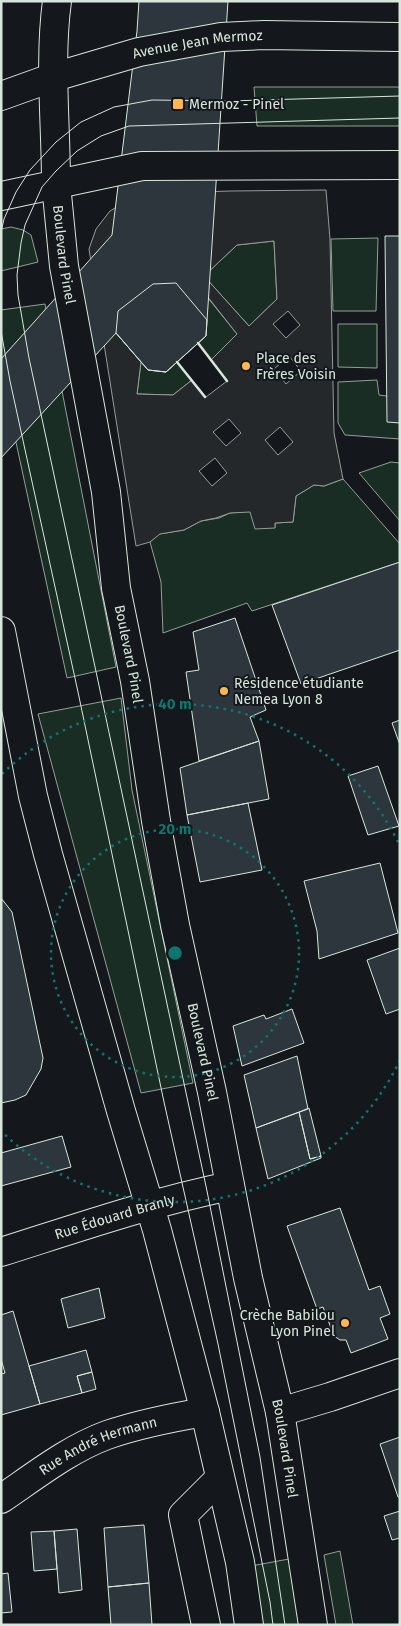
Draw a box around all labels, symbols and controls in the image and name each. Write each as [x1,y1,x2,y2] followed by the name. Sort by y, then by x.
[130,27,263,63] street label: Avenue Jean Mermoz
[189,96,284,113] place label: Mermoz - Pinel
[171,97,185,111] marker: Mermoz - Pinel
[49,204,79,306] street label: Boulevard Pinel
[256,350,336,383] place label: Place des Frères Voisin
[240,360,252,372] marker: Place des Frères Voisin
[111,603,146,704] street label: Boulevard Pinel
[234,675,364,708] place label: Résidence étudiante Nemea Lyon 8
[218,685,230,697] marker: Résidence étudiante Nemea Lyon 8
[158,695,192,713] text: 40 m
[159,820,191,838] text: 20 m
[166,944,184,962] centre of rings
[184,1001,222,1102] street label: Boulevard Pinel
[53,1191,177,1243] street label: Rue Édouard Branly
[240,1307,335,1340] place label: Crèche Babilou Lyon Pinel
[339,1317,351,1329] marker: Crèche Babilou Lyon Pinel
[268,1397,301,1499] street label: Boulevard Pinel
[36,1414,159,1479] street label: Rue André Hermann

